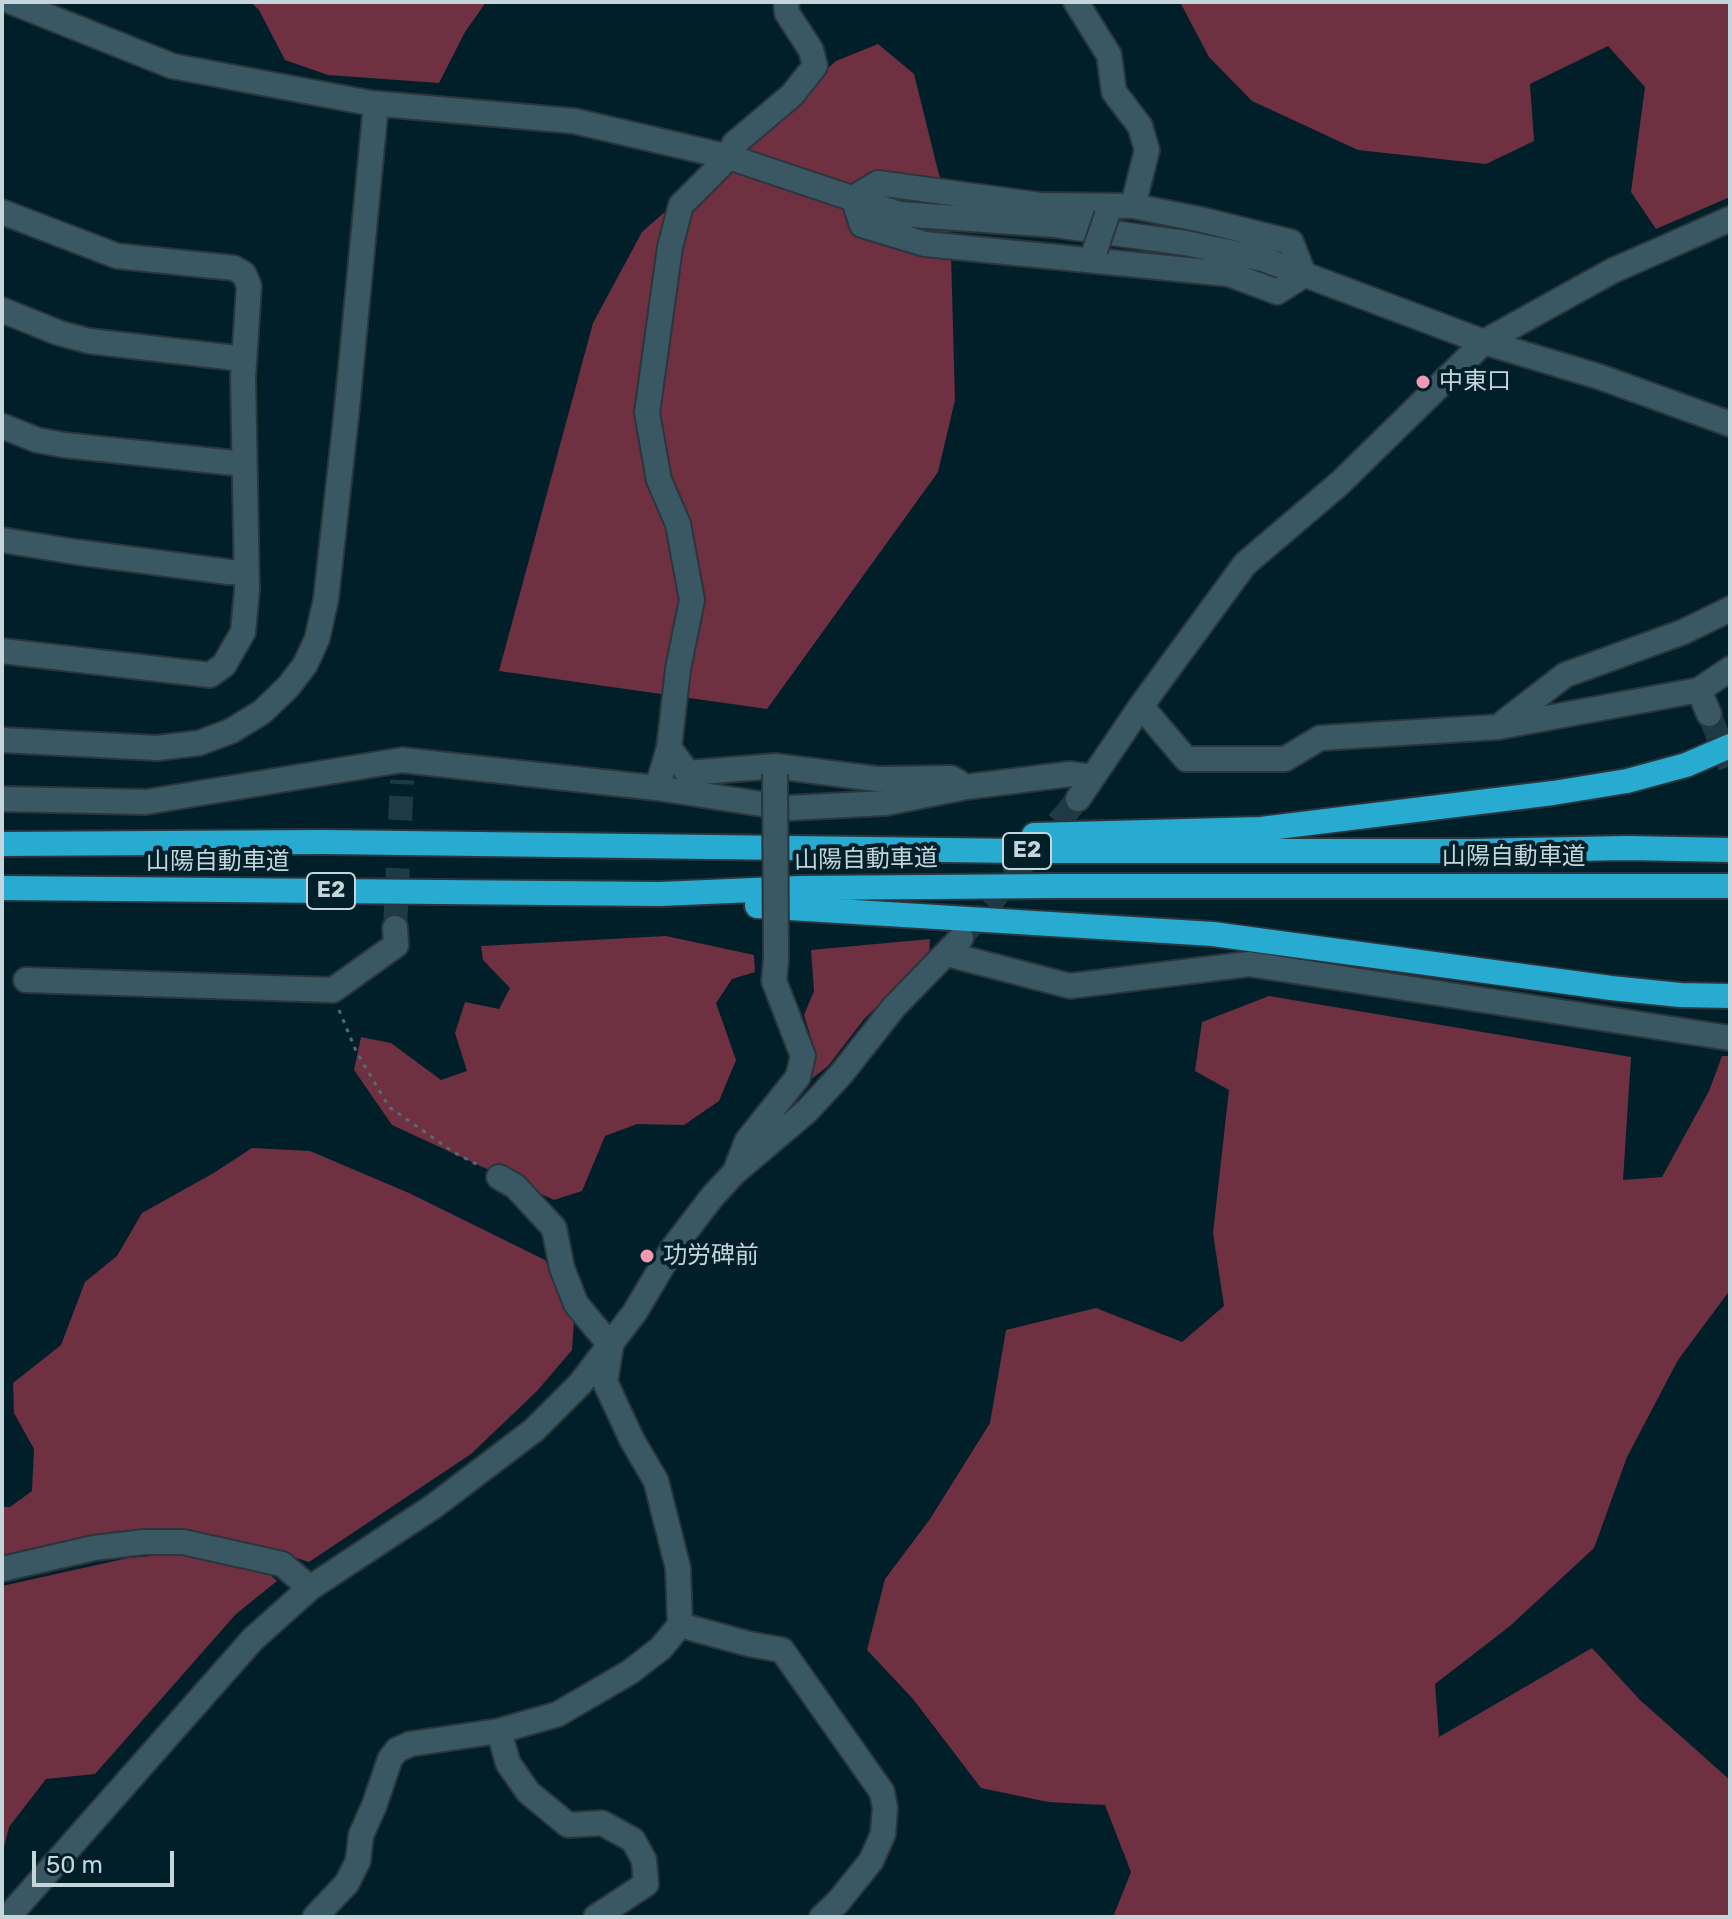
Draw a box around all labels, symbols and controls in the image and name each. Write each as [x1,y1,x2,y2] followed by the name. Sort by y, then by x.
[1439,368,1511,396] place label: 中東口
[1414,373,1432,391] marker: 中東口
[1003,833,1051,869] road number: E2
[1442,843,1586,871] street label: 山陽自動車道
[794,844,938,876] street label: 山陽自動車道
[146,848,290,876] street label: 山陽自動車道
[307,873,355,909] road number: E2
[663,1242,759,1270] place label: 功労碑前
[638,1247,656,1265] marker: 功労碑前
[36,1835,178,1885] scale bar
[46,1851,103,1879] text: 50 m

